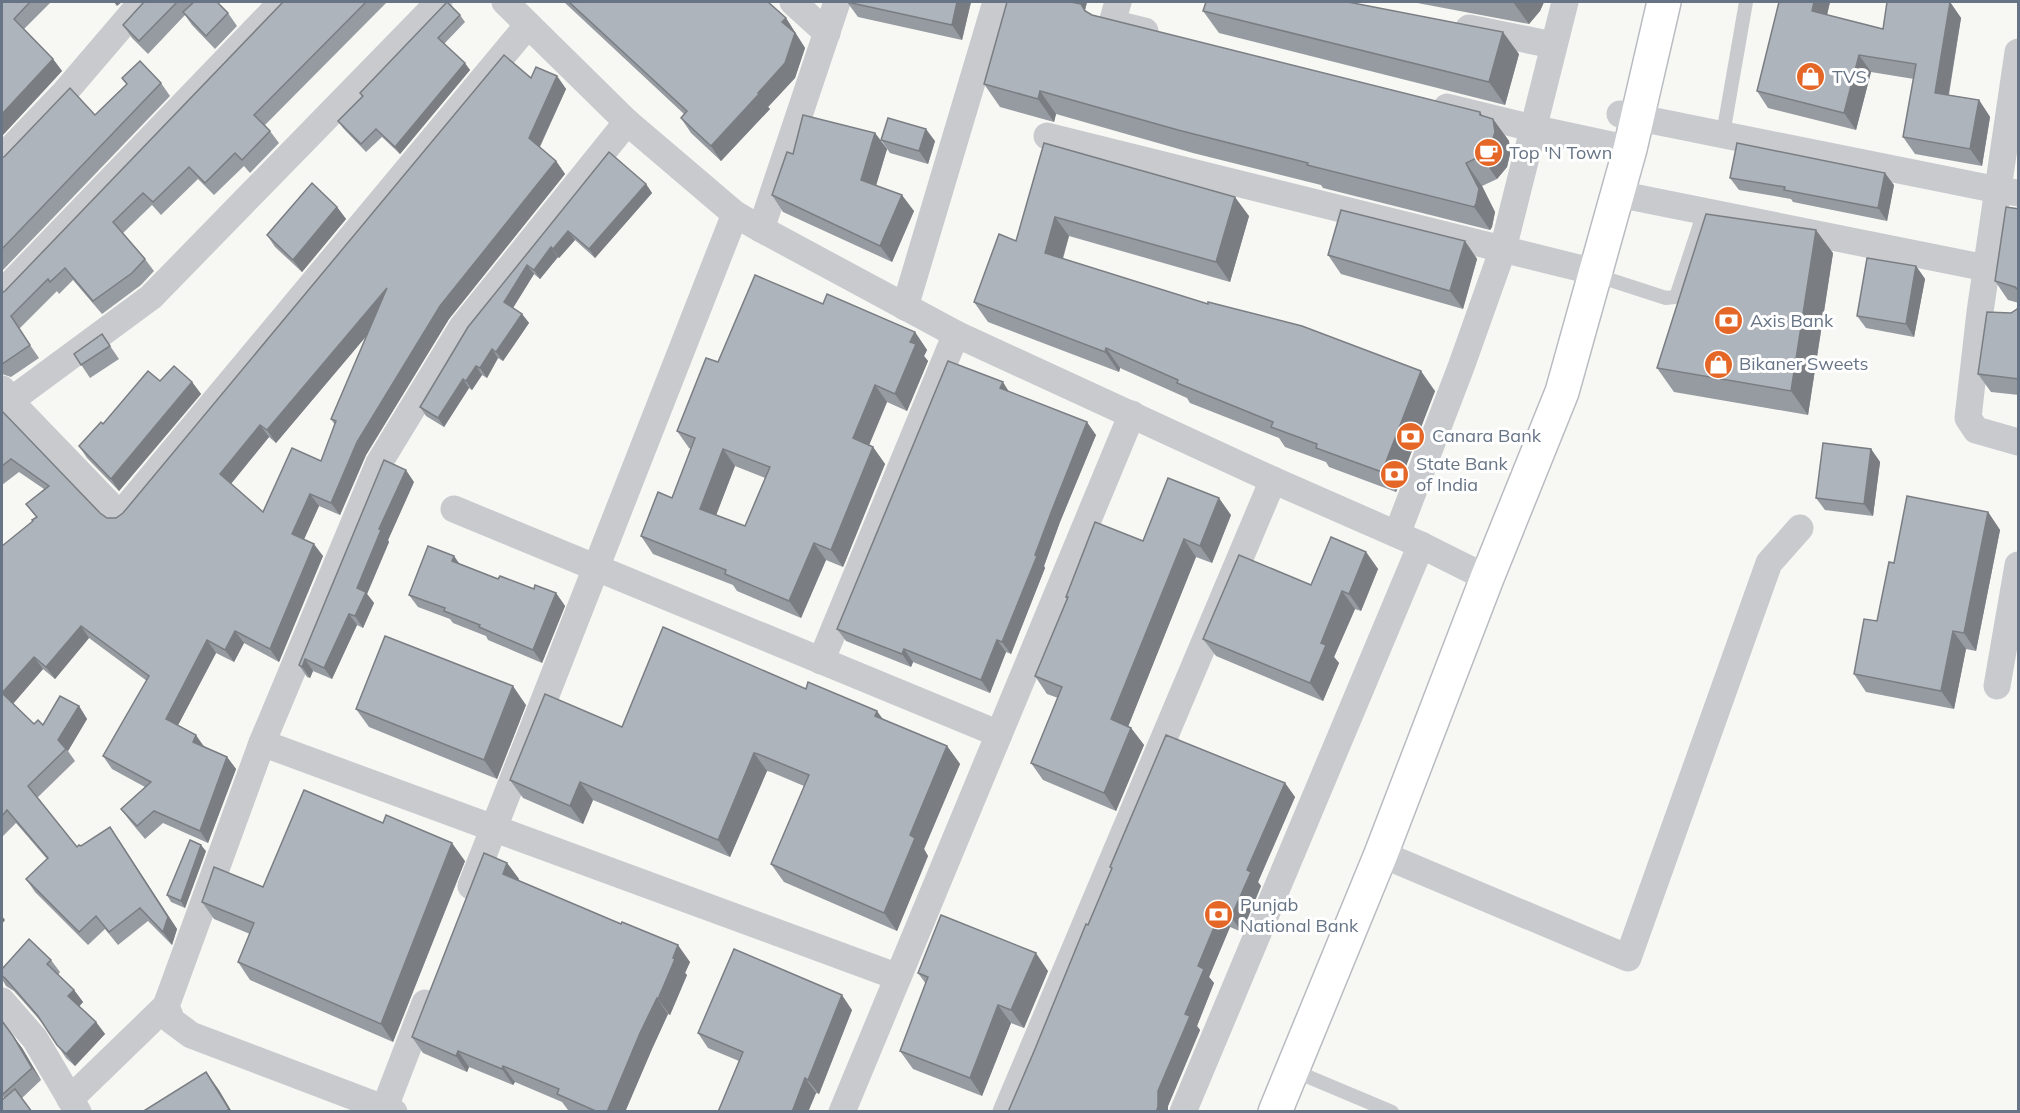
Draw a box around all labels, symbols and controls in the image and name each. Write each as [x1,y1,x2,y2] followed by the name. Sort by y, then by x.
[1795,61,1827,93] shop icon: TVS
[1832,65,1867,88] place label: TVS
[1472,137,1504,169] cafe icon: Top 'N Town
[1509,141,1612,164] place label: Top 'N Town
[1713,305,1745,337] bank icon: Axis Bank
[1750,309,1834,332] place label: Axis Bank
[1702,348,1734,380] shop icon: Bikaner Sweets
[1739,352,1869,375] place label: Bikaner Sweets
[1395,420,1427,452] bank icon: Canara Bank
[1432,424,1542,447] place label: Canara Bank
[1416,452,1509,496] place label: State Bank of India
[1379,458,1411,490] bank icon: State Bank of India
[1240,893,1359,937] place label: Punjab National Bank
[1203,899,1235,931] bank icon: Punjab National Bank

